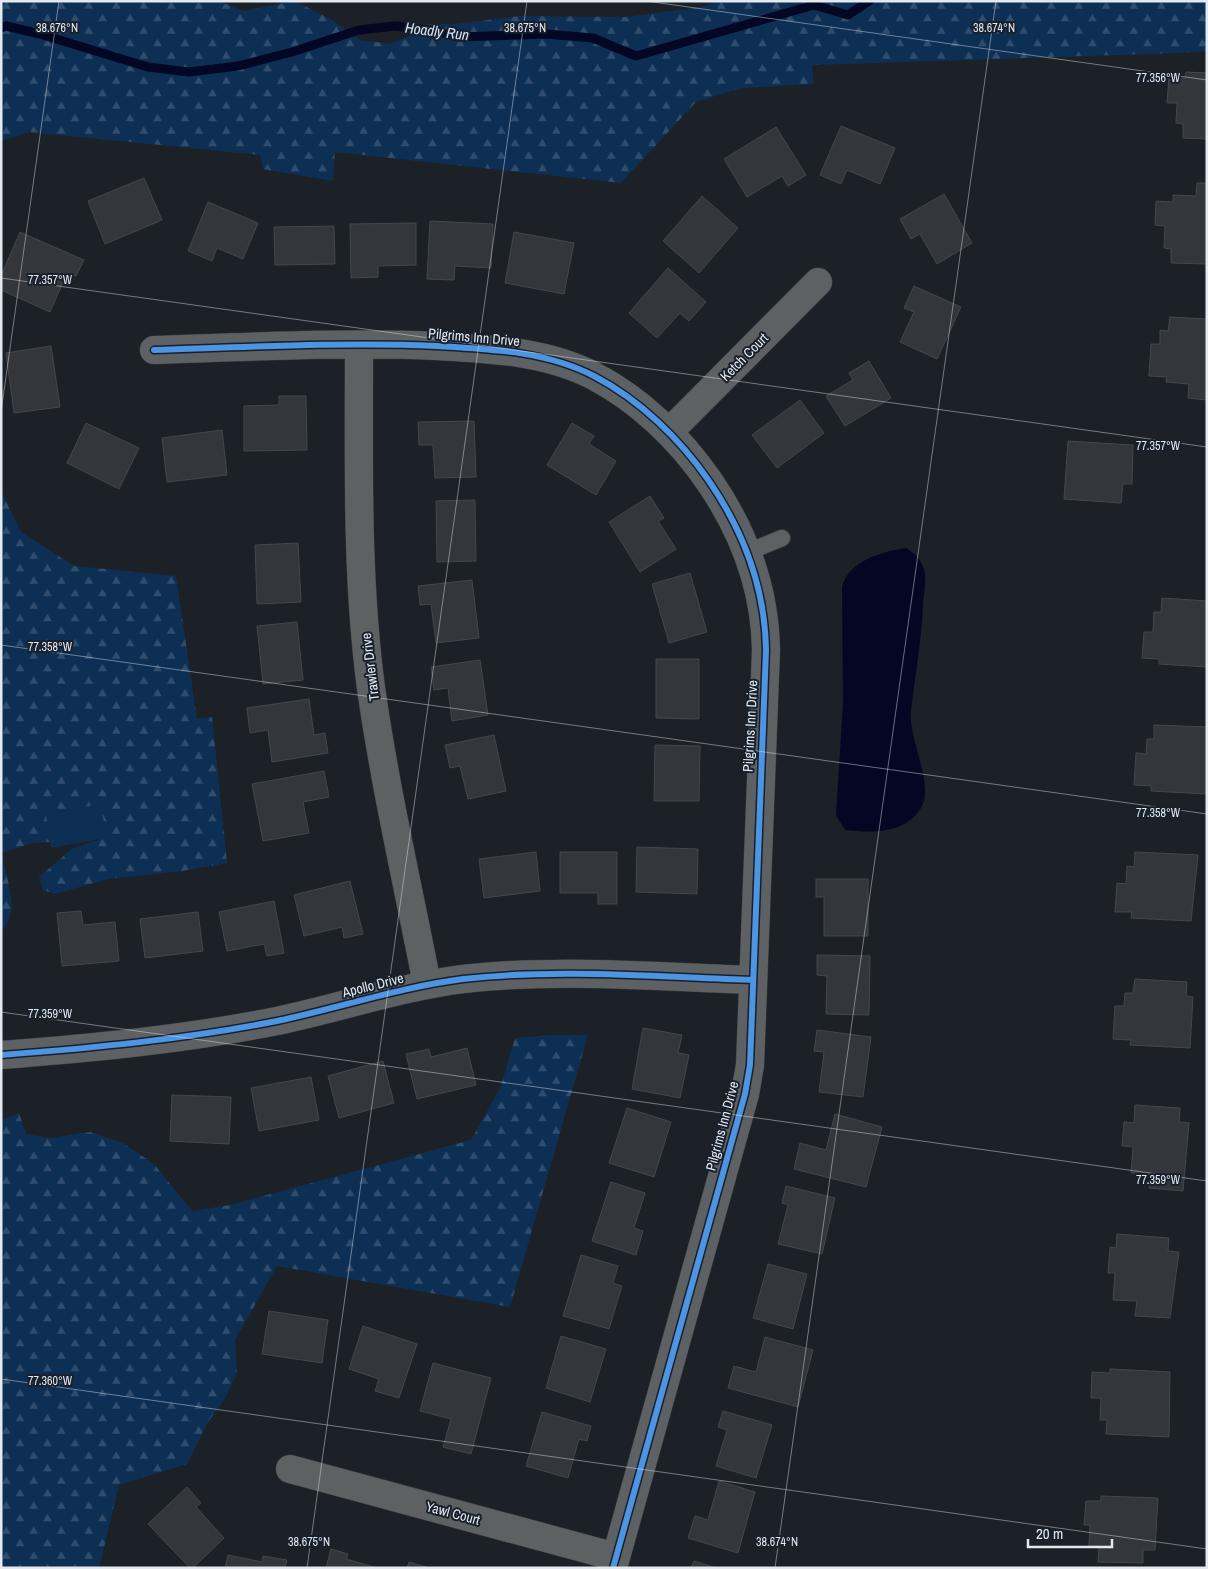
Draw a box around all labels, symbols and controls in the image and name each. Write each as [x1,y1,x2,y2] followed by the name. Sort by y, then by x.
[404,17,470,45] water label: Hoadly Run
[36,20,78,36] text: 38.676°N
[504,20,546,36] text: 38.675°N
[973,20,1015,36] text: 38.674°N
[1136,70,1181,86] text: 77.356°W
[28,272,73,288] text: 77.357°W
[427,324,521,350] street label: Pilgrims Inn Drive
[716,329,772,385] street label: Ketch Court
[1136,438,1181,454] text: 77.357°W
[357,632,383,702] street label: Trawler Drive
[28,639,73,655] text: 77.358°W
[739,680,761,772] street label: Pilgrims Inn Drive
[1136,805,1181,821] text: 77.358°W
[340,969,406,1002] street label: Apollo Drive
[28,1006,73,1022] text: 77.359°W
[701,1079,743,1173] street label: Pilgrims Inn Drive
[1136,1172,1181,1188] text: 77.359°W
[28,1373,73,1389] text: 77.360°W
[424,1497,482,1529] street label: Yawl Court
[1028,1516,1112,1548] scale bar
[1036,1523,1063,1544] text: 20 m
[288,1534,330,1550] text: 38.675°N
[756,1534,798,1550] text: 38.674°N

